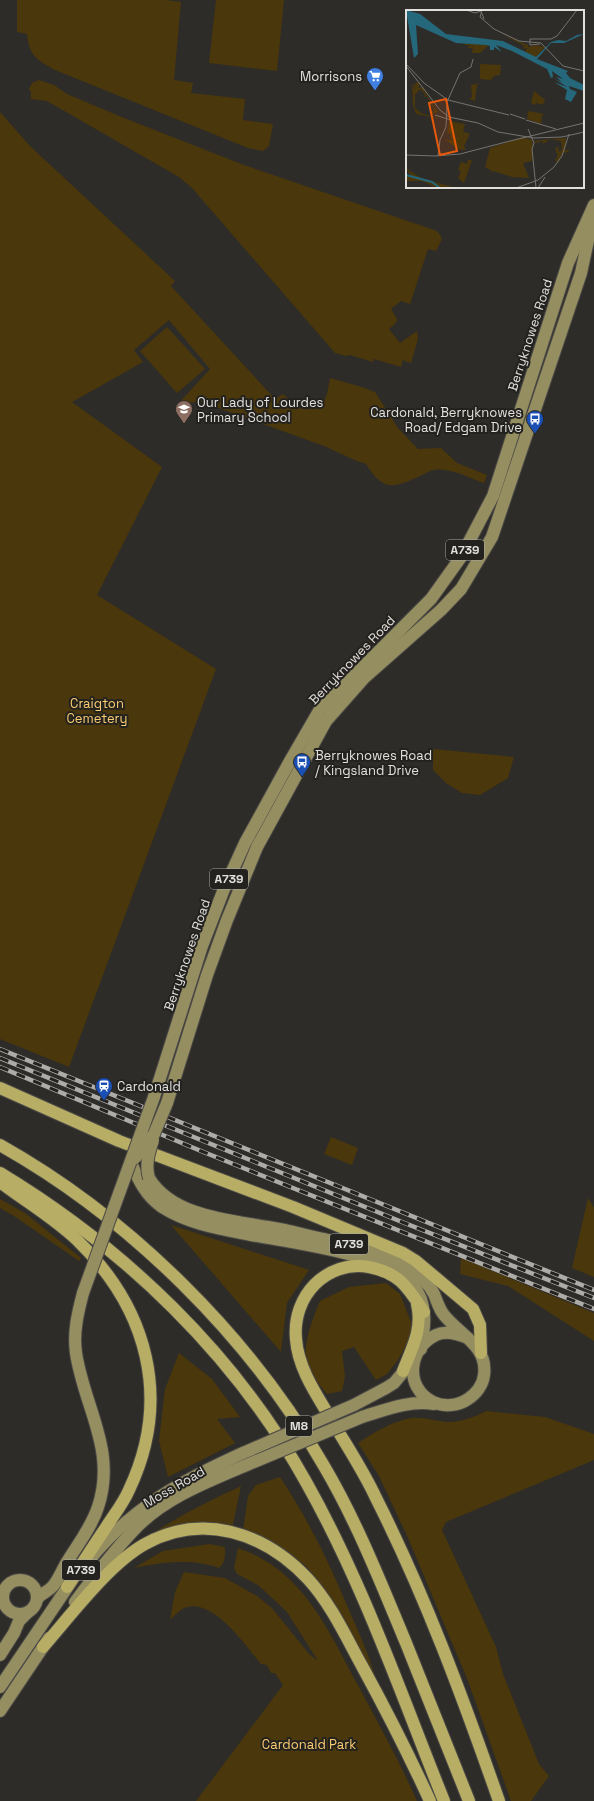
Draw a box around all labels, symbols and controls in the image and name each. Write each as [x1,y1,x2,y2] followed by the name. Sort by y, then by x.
[406,10,584,188] inset map
[365,66,385,91] supermarket icon: Morrisons
[300,68,362,85] place label: Morrisons
[504,277,556,393] street label: Berryknowes Road
[197,394,324,426] place label: Our Lady of Lourdes Primary School
[174,399,194,424] school or university icon: Our Lady of Lourdes Primary School
[370,404,522,436] place label: Cardonald, Berryknowes Road/ Edgam Drive
[525,409,545,434] bus stop icon: Cardonald, Berryknowes Road/ Edgam Drive
[446,540,484,560] road number: A739
[305,612,399,708] street label: Berryknowes Road
[67,695,127,727] park label: Craigton Cemetery
[315,747,432,779] place label: Berryknowes Road / Kingsland Drive
[292,752,312,777] bus stop icon: Berryknowes Road / Kingsland Drive
[210,869,248,889] road number: A739
[160,897,214,1013] street label: Berryknowes Road
[94,1076,114,1101] station icon: Cardonald
[117,1078,181,1095] place label: Cardonald
[330,1234,368,1254] road number: A739
[286,1416,312,1436] road number: M8
[140,1463,208,1511] street label: Moss Road
[62,1560,100,1580] road number: A739
[262,1736,356,1753] park label: Cardonald Park

